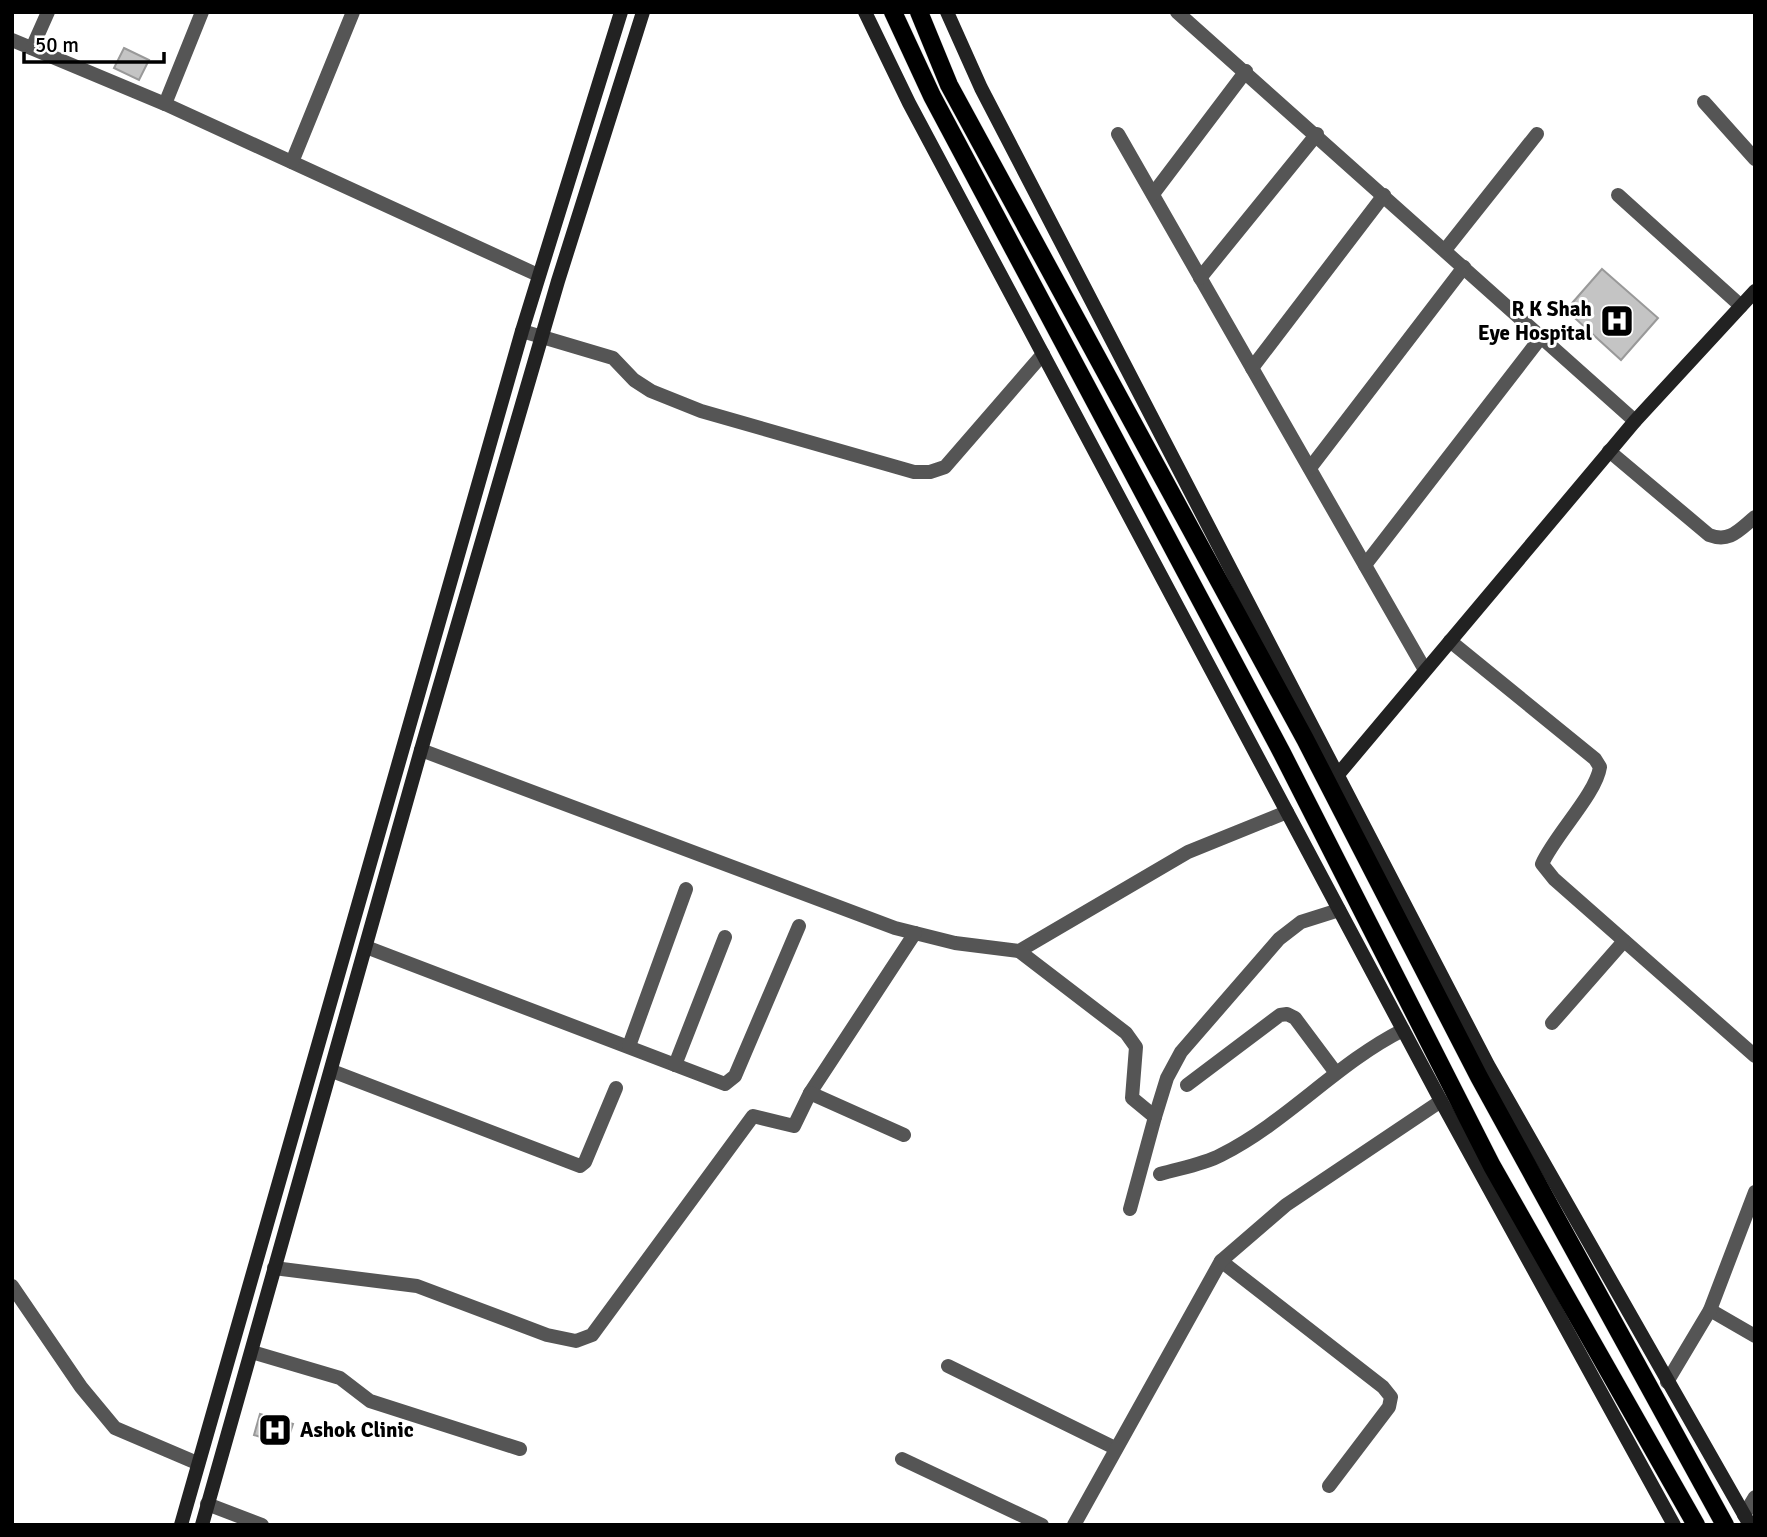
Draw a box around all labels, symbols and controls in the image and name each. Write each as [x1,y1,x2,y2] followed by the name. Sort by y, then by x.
[24,21,164,65] scale bar
[35,32,79,58] text: 50 m
[1478,296,1592,346] place label: R K Shah Eye Hospital
[1598,302,1636,340] hospital icon: R K Shah Eye Hospital
[256,1411,294,1449] hospital icon: Ashok Clinic
[300,1417,414,1443] place label: Ashok Clinic

